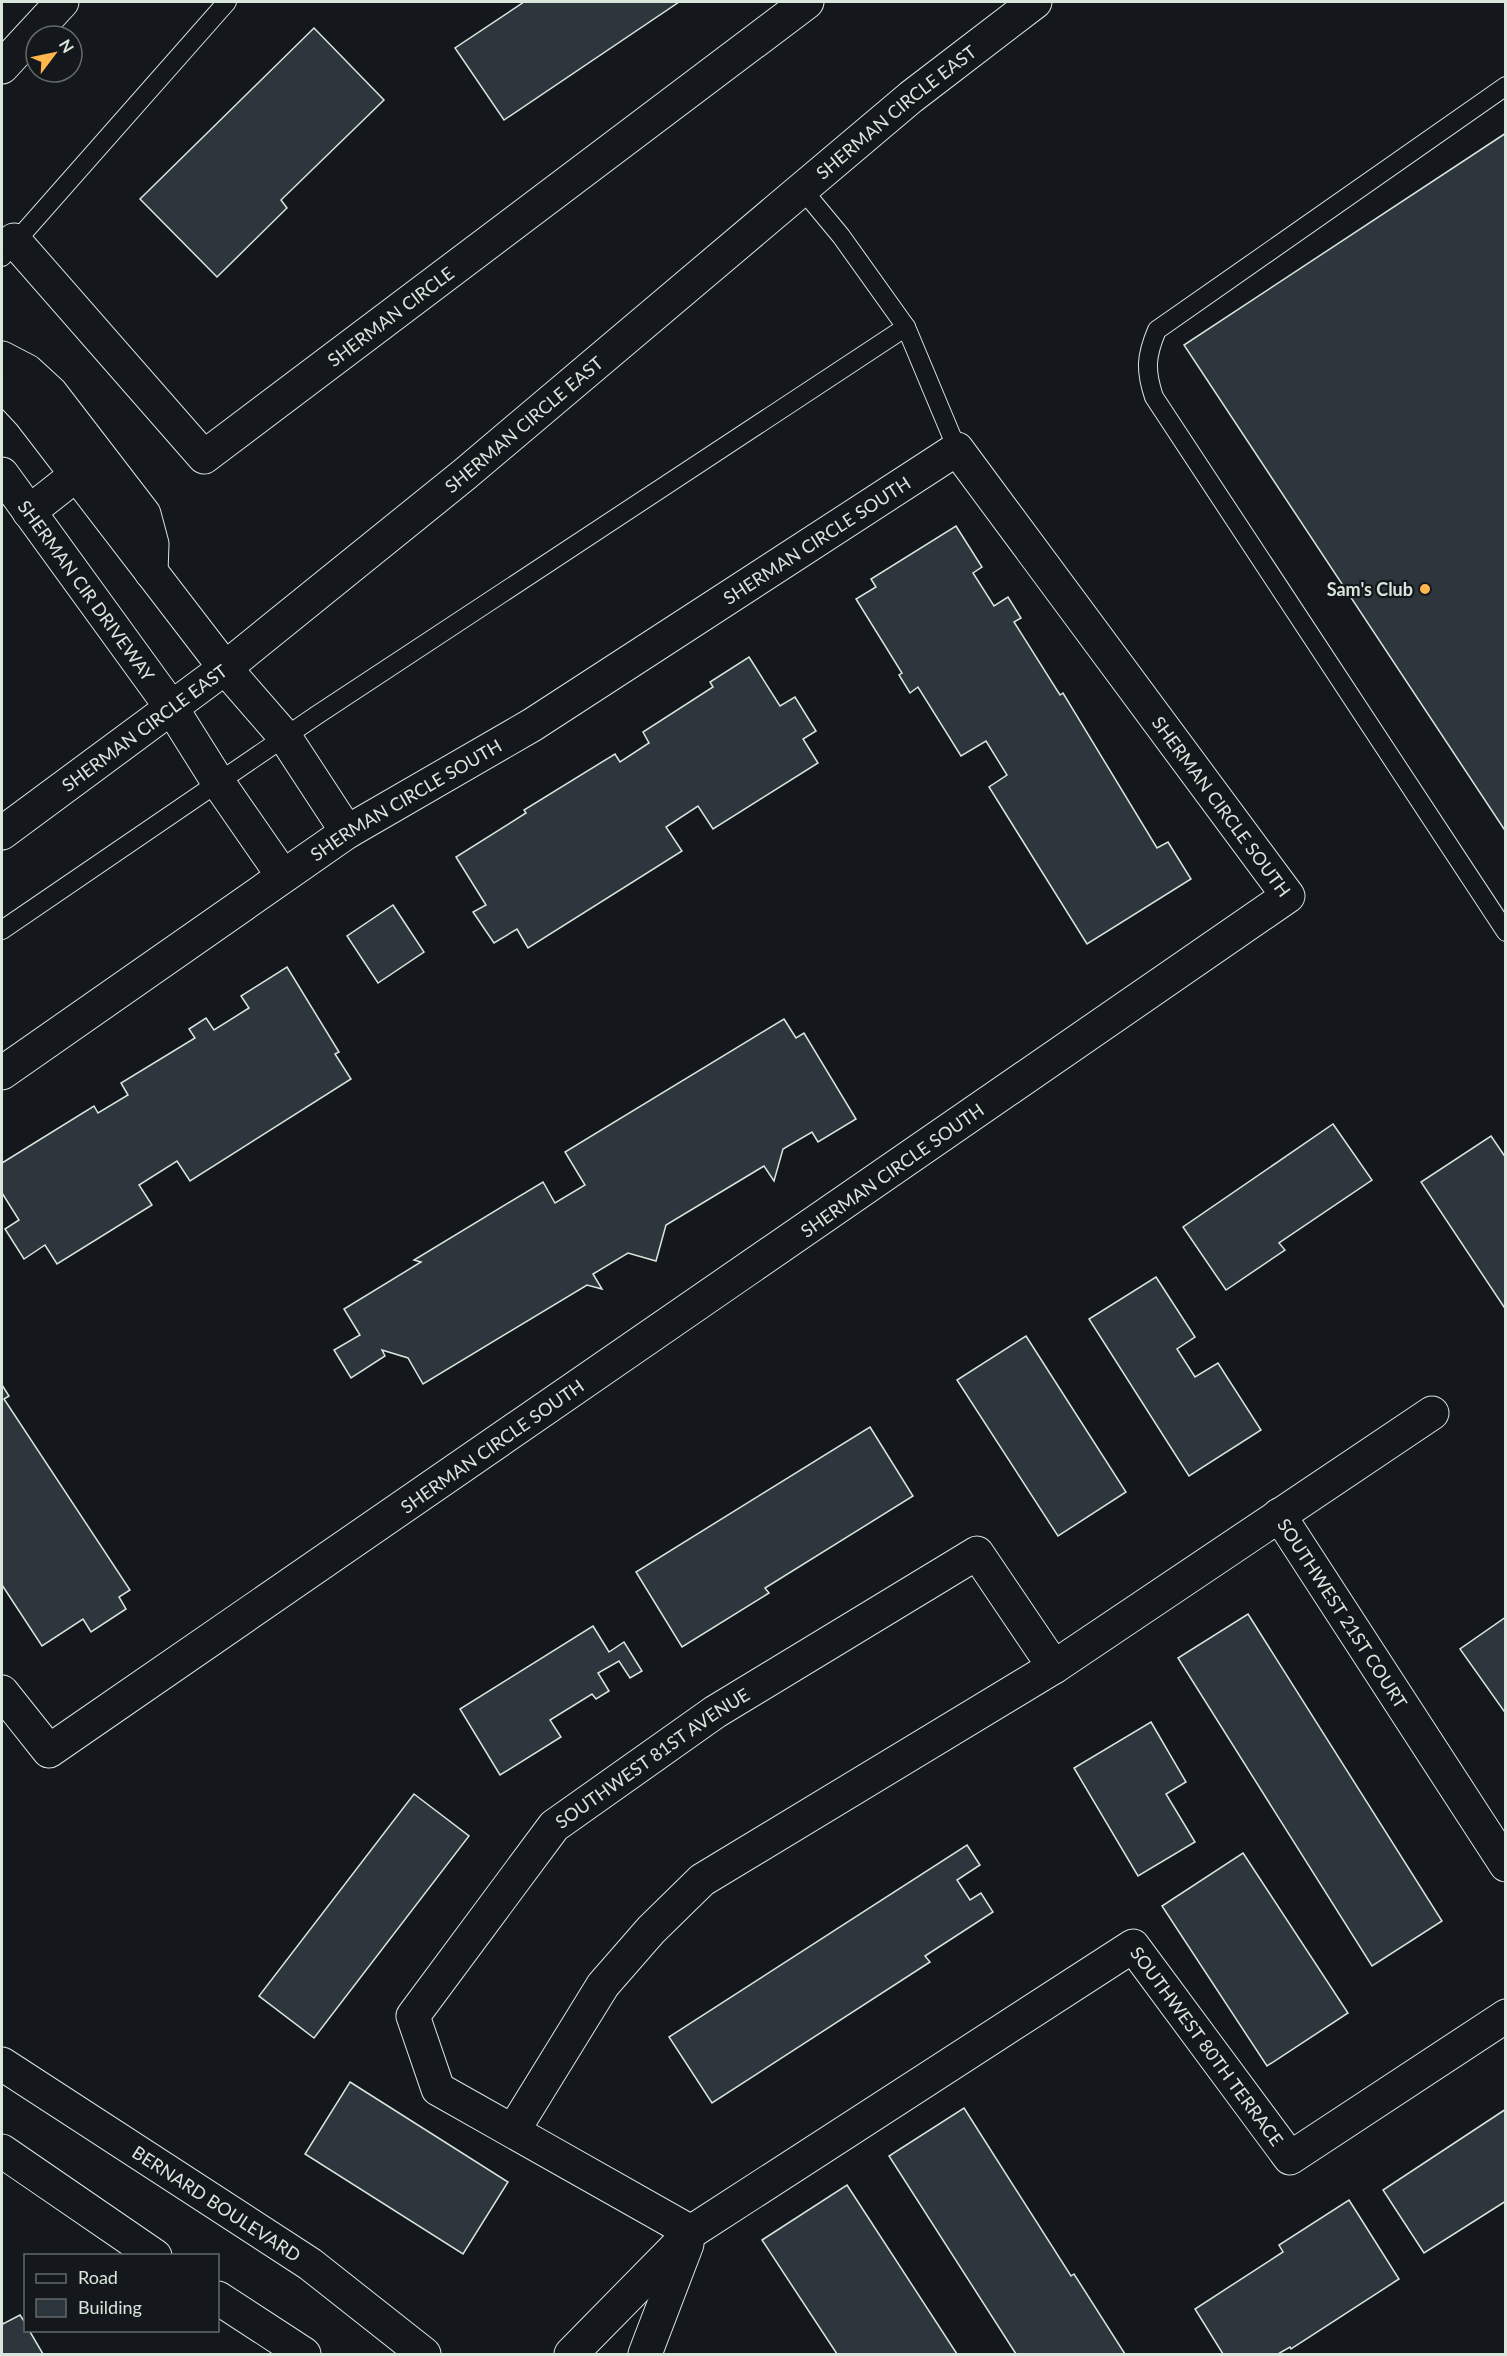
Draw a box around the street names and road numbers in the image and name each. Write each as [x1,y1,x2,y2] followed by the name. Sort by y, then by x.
[811,40,981,184] street label: SHERMAN CIRCLE EAST
[323,262,458,371] street label: SHERMAN CIRCLE
[440,351,608,497] street label: SHERMAN CIRCLE EAST
[719,471,914,609] street label: SHERMAN CIRCLE SOUTH
[14,496,160,686] street label: SHERMAN CIR DRIVEWAY
[57,659,232,796] street label: SHERMAN CIRCLE EAST
[1148,712,1296,901] street label: SHERMAN CIRCLE SOUTH
[306,734,505,865] street label: SHERMAN CIRCLE SOUTH
[796,1098,988,1242] street label: SHERMAN CIRCLE SOUTH
[396,1374,588,1518] street label: SHERMAN CIRCLE SOUTH
[1273,1514,1412,1712] street label: SOUTHWEST 21ST COURT
[551,1683,753,1833] street label: SOUTHWEST 81ST AVENUE
[1126,1942,1288,2150] street label: SOUTHWEST 80TH TERRACE
[128,2141,305,2266] street label: BERNARD BOULEVARD

